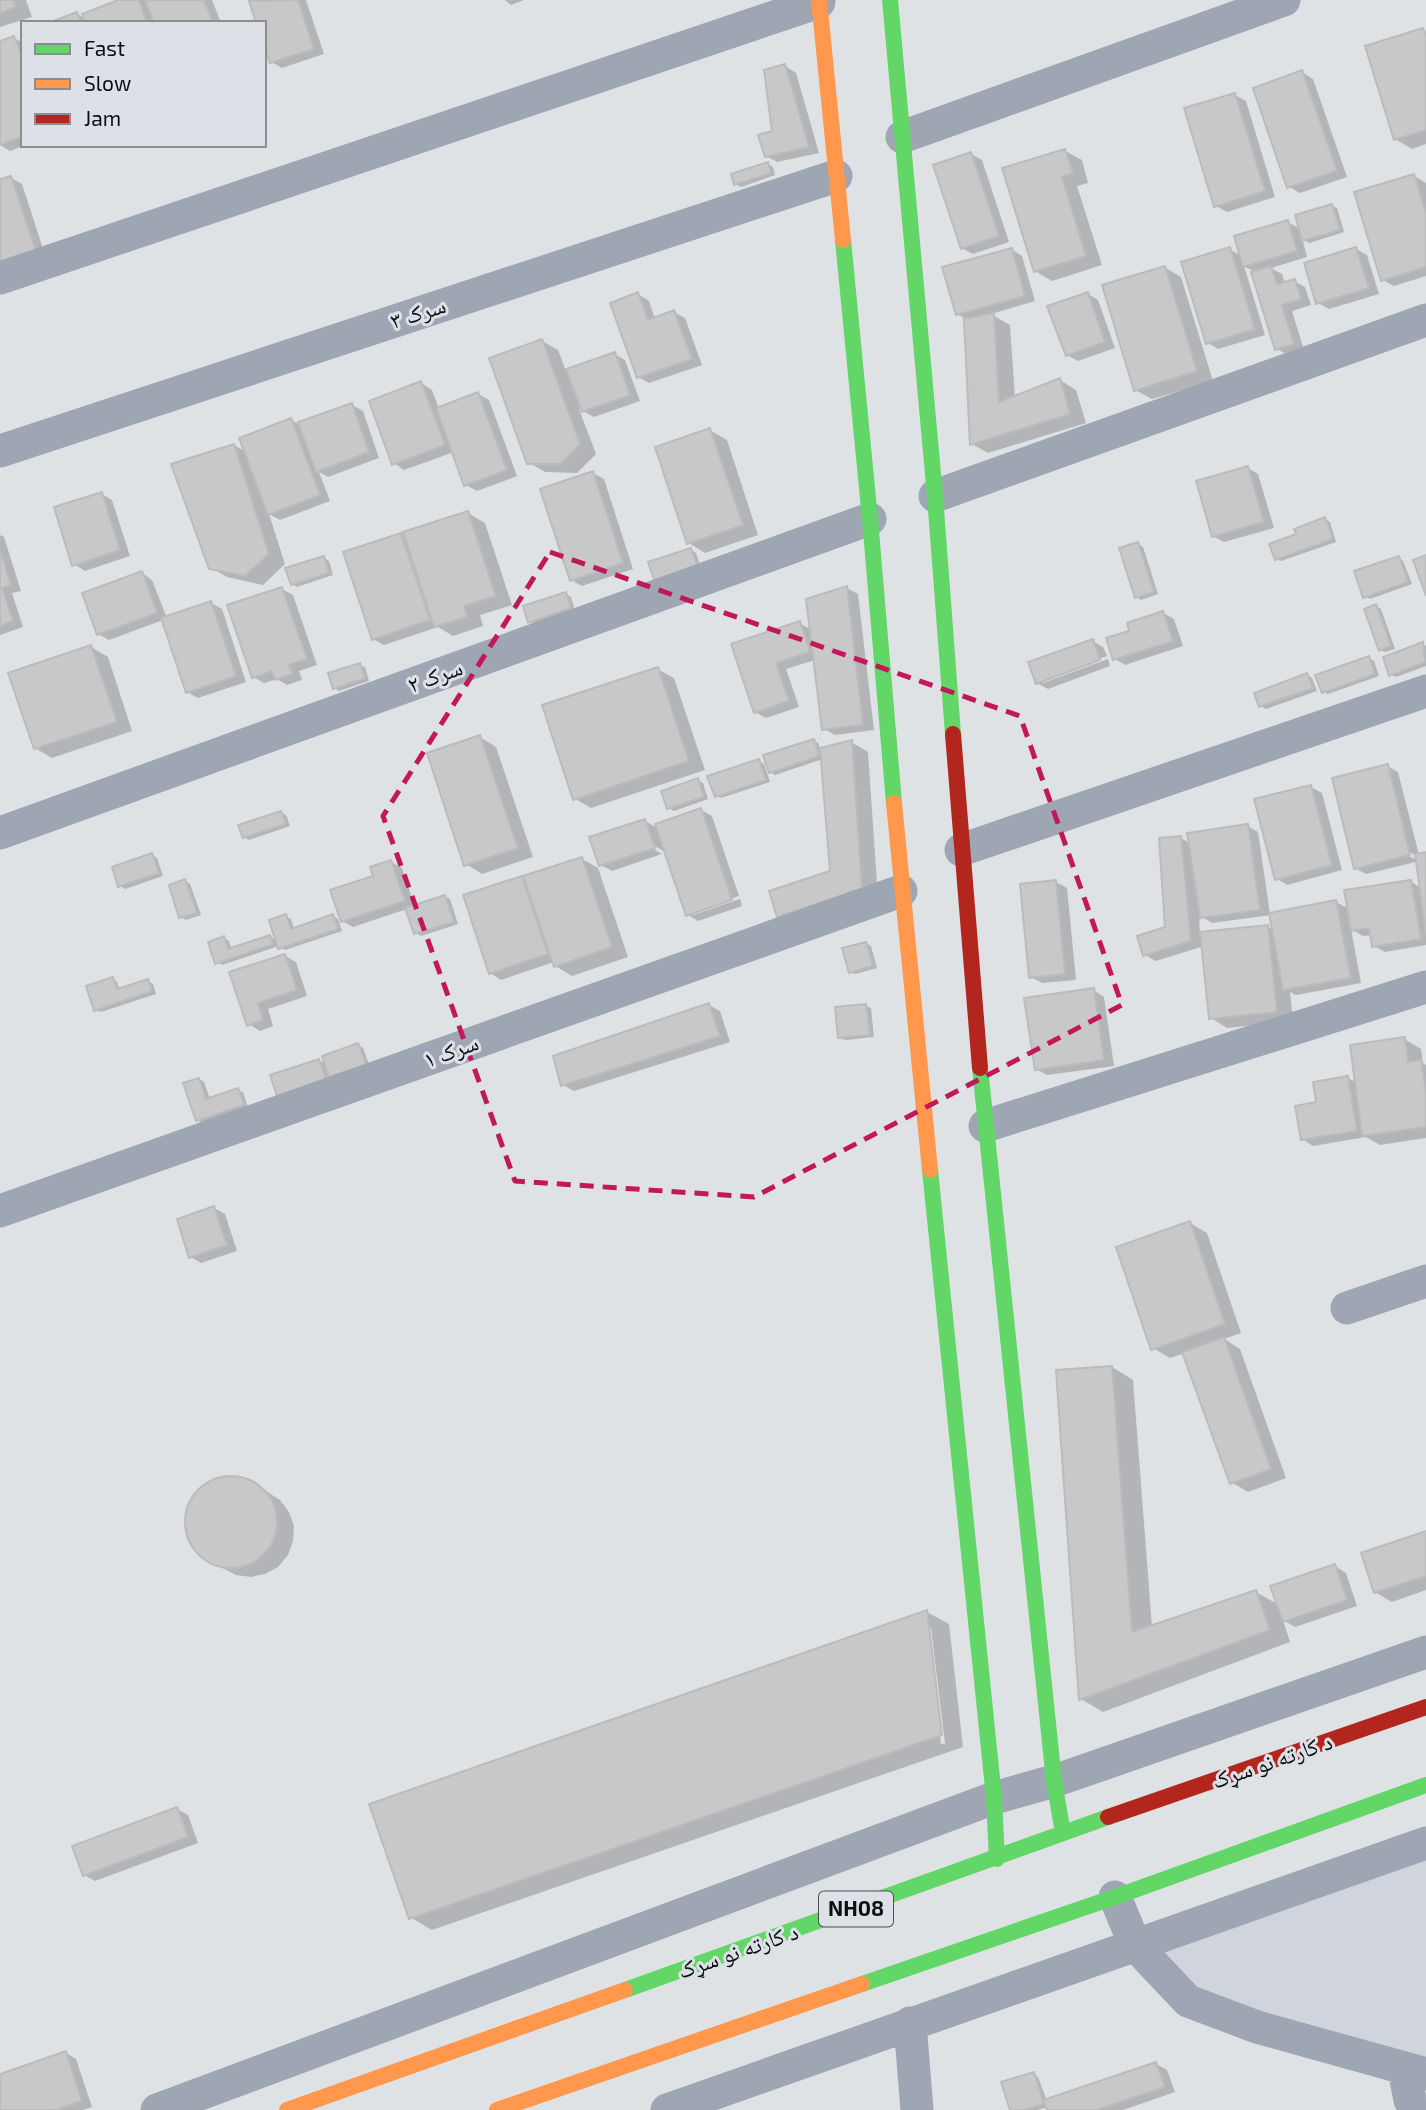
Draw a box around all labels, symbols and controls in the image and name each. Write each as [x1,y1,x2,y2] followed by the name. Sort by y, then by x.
[21,21,266,147] legend
[84,35,125,60] text: Fast
[84,70,131,95] text: Slow
[84,105,121,130] text: Jam
[386,290,449,334] street label: سرک ۳
[403,652,466,698] street label: سرک ۲
[419,1027,482,1073] street label: سرک ۱
[1208,1726,1336,1795] street label: د کارته نو سړک
[819,1892,893,1926] road number: NH08
[674,1916,802,1985] street label: د کارته نو سړک

